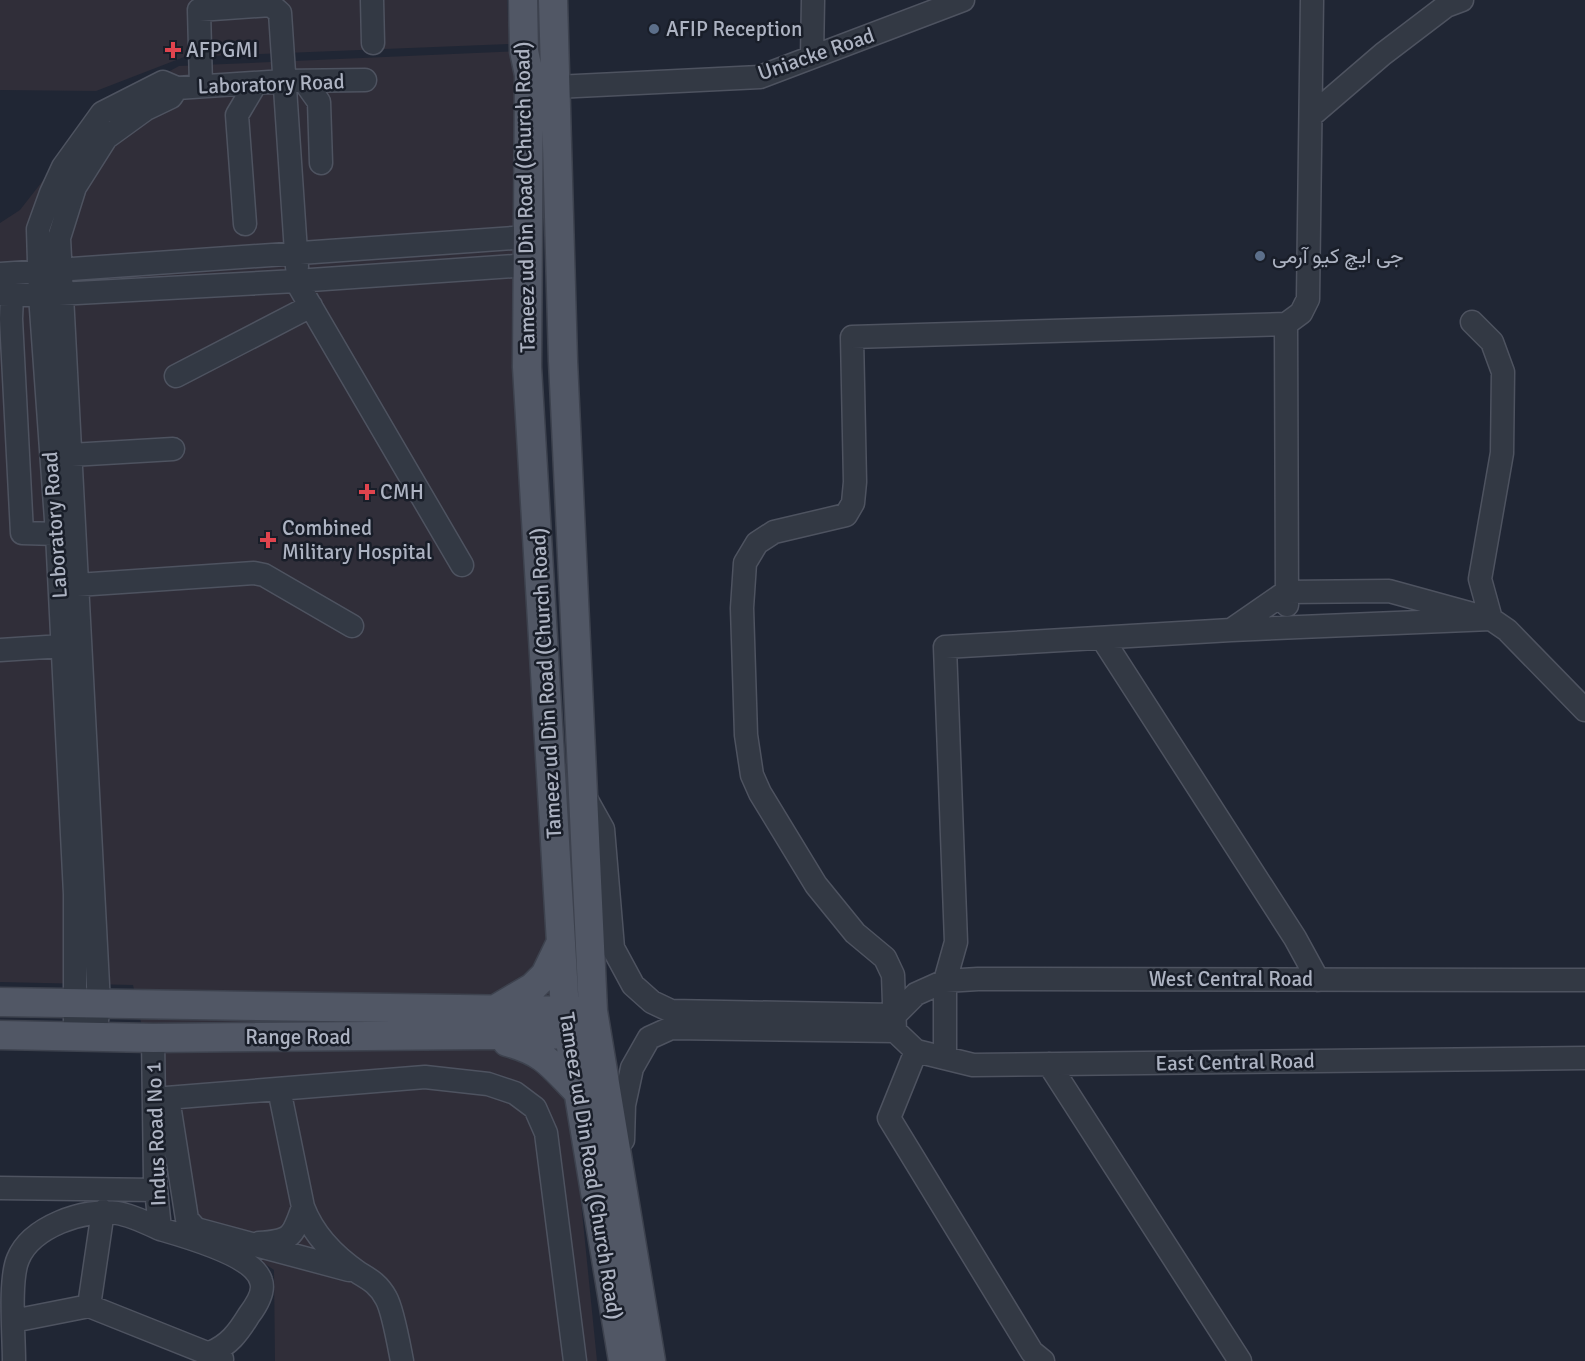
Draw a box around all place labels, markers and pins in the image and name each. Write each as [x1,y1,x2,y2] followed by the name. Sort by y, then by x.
[666,16,802,42] place label: AFIP Reception
[647,22,661,36] marker: AFIP Reception
[186,37,258,63] place label: AFPGMI
[164,41,182,59] marker: AFPGMI
[1272,243,1404,270] place label: جی ایچ کیو آرمی
[1253,249,1267,263] marker: جی ایچ کیو آرمی
[380,479,424,505] place label: CMH
[358,483,376,501] marker: CMH
[282,515,432,565] place label: Combined Military Hospital
[259,531,277,549] marker: Combined Military Hospital

